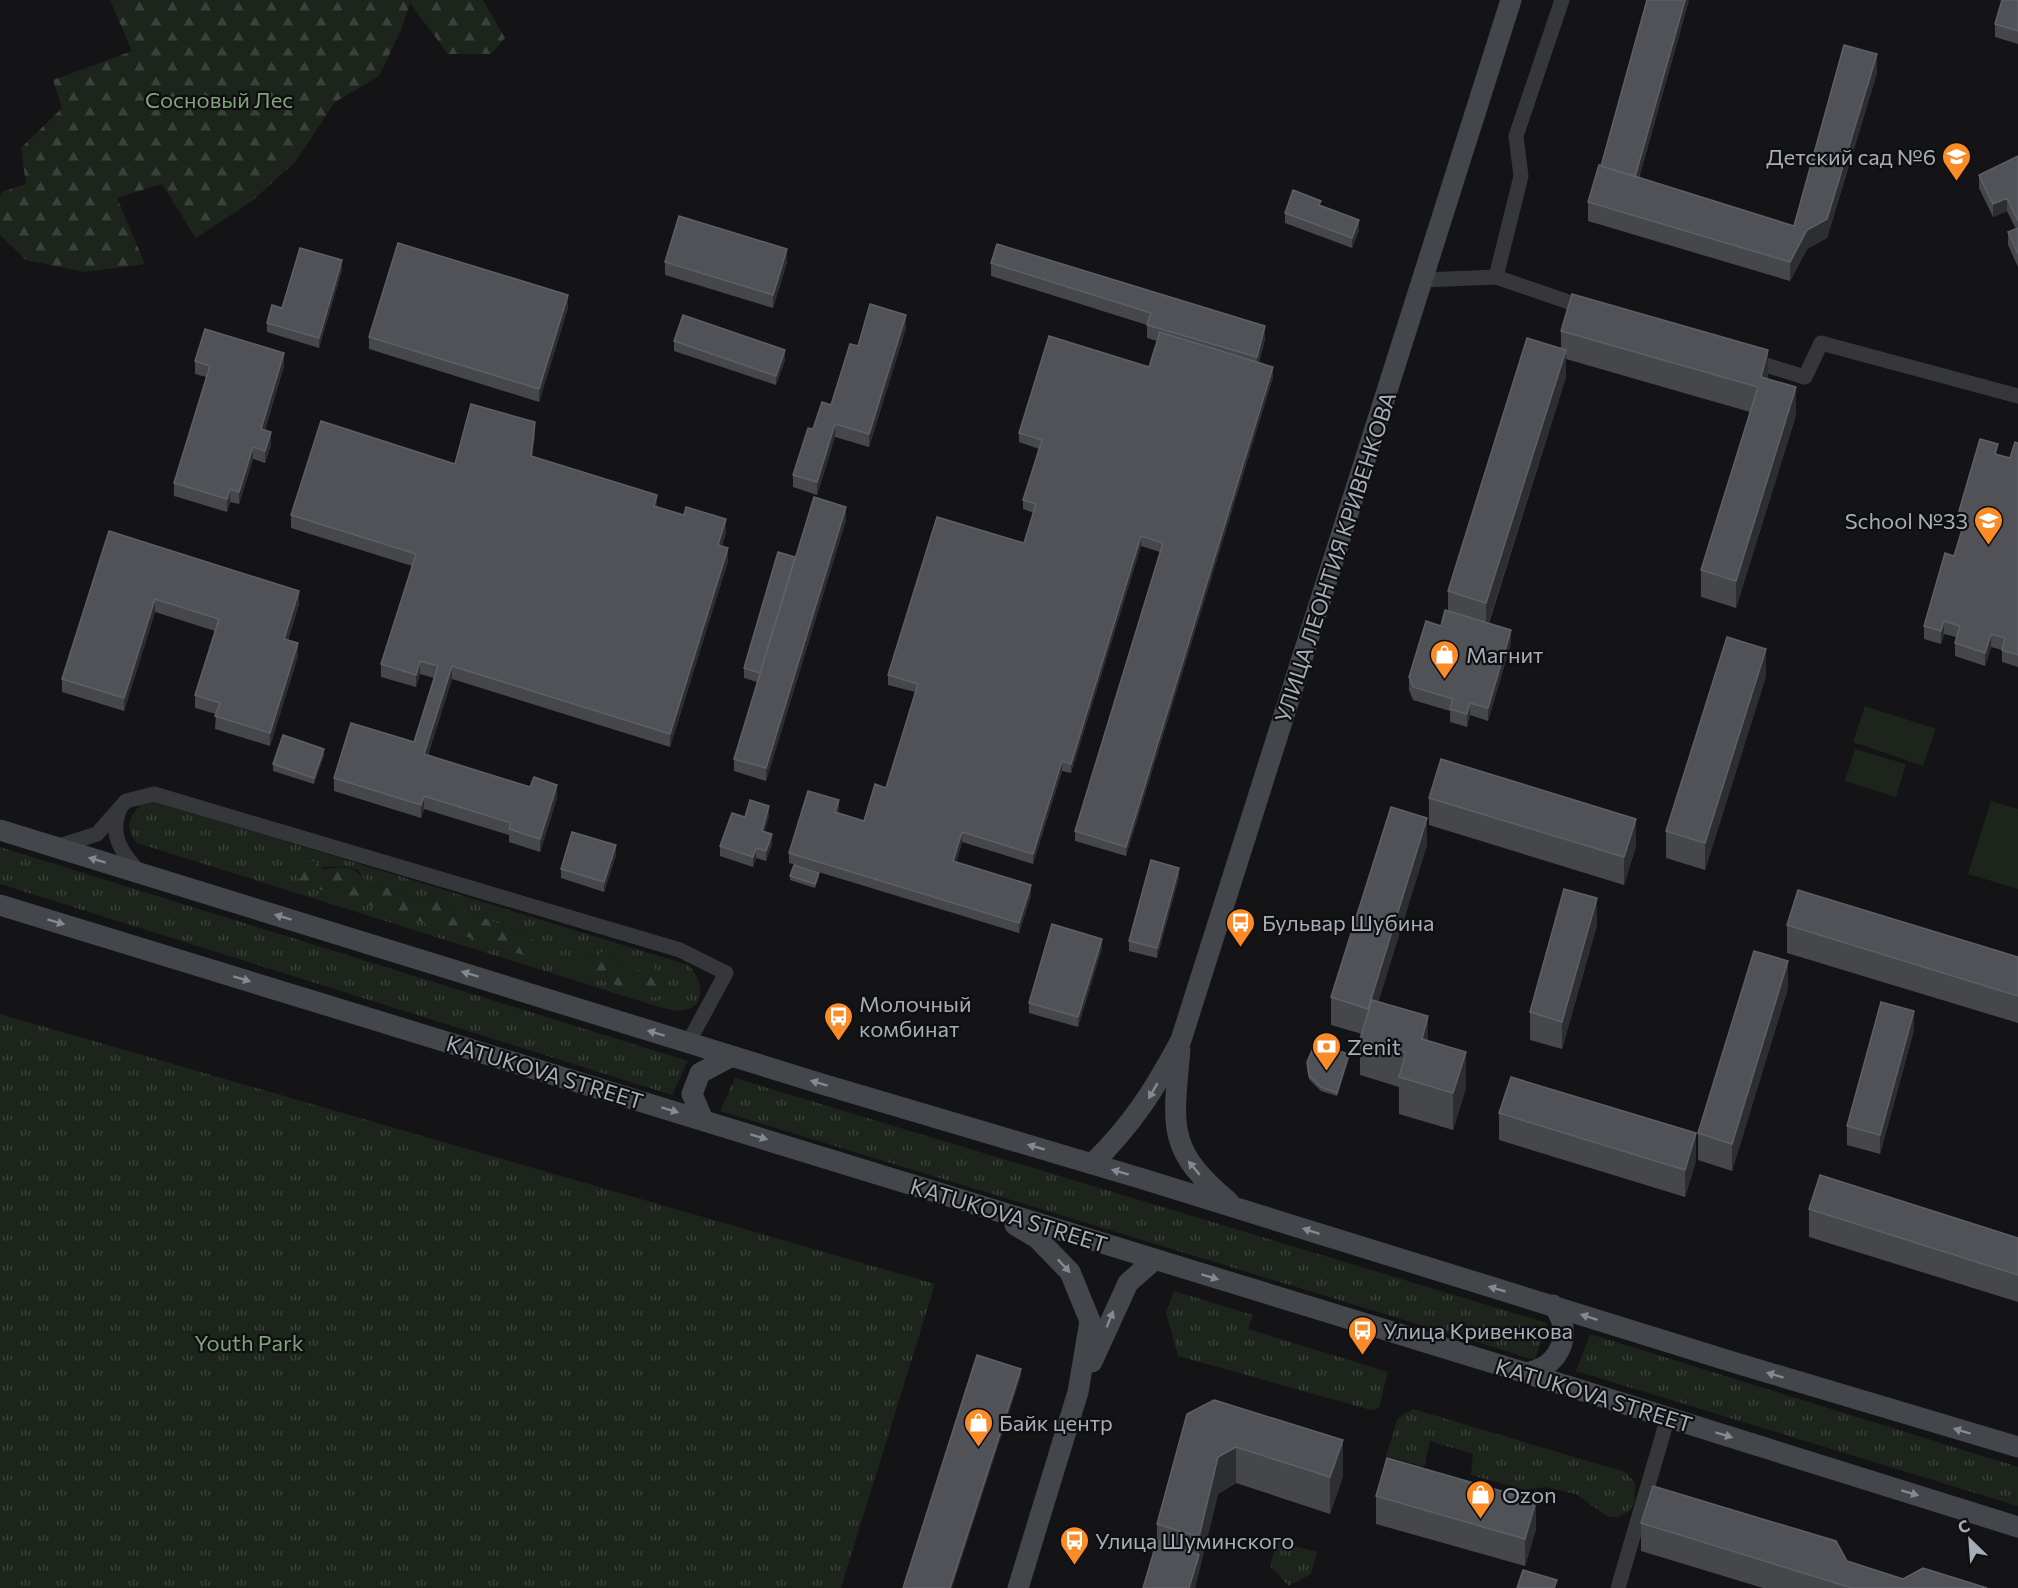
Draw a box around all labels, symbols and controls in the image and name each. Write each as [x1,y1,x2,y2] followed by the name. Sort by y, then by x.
[145,86,293,113] park label: Сосновый Лес
[1941,140,1973,182] school or university icon: Детский сад №6
[1766,143,1936,170] place label: Детский сад №6
[1269,388,1401,726] street label: УЛИЦА ЛЕОНТИЯ КРИВЕНКОВА
[1973,504,2005,546] school or university icon: School №33
[1845,507,1968,534] place label: School №33
[1429,638,1461,680] shop icon: Магнит
[1466,641,1543,668] place label: Магнит
[88,855,106,864] one-way arrow
[1225,906,1257,948] bus stop icon: Бульвар Шубина
[1262,909,1434,936] place label: Бульвар Шубина
[274,912,292,921] one-way arrow
[47,918,65,927] one-way arrow
[461,969,479,978] one-way arrow
[233,975,251,985] one-way arrow
[859,990,972,1042] place label: Молочный комбинат
[822,1000,854,1042] bus stop icon: Молочный комбинат
[647,1027,665,1037] one-way arrow
[443,1029,647,1115] street label: KATUKOVA STREET
[1310,1030,1342,1072] bank icon: Zenit
[1347,1033,1401,1060] place label: Zenit
[810,1078,828,1087] one-way arrow
[1147,1083,1158,1099] one-way arrow
[661,1106,679,1115] one-way arrow
[750,1133,768,1143] one-way arrow
[1027,1142,1045,1151] one-way arrow
[1187,1160,1200,1176] one-way arrow
[1111,1167,1129,1176] one-way arrow
[907,1172,1111,1258] street label: KATUKOVA STREET
[1302,1226,1320,1235] one-way arrow
[1057,1258,1071,1273] one-way arrow
[1201,1273,1219,1282] one-way arrow
[1488,1284,1506,1293] one-way arrow
[1105,1310,1115,1328] one-way arrow
[1580,1312,1598,1321] one-way arrow
[1346,1314,1378,1356] bus stop icon: Улица Кривенкова
[1383,1317,1573,1344] place label: Улица Кривенкова
[194,1329,304,1356] park label: Youth Park
[1492,1352,1696,1438] street label: KATUKOVA STREET
[1766,1370,1784,1379] one-way arrow
[962,1406,994,1448] shop icon: Байк центр
[999,1409,1113,1436] place label: Байк центр
[1953,1426,1971,1435] one-way arrow
[1715,1431,1733,1440] one-way arrow
[1465,1478,1497,1520] shop icon: Ozon
[1502,1481,1557,1508] place label: Ozon
[1901,1489,1919,1498] one-way arrow
[1940,1510,2000,1570] north arrow
[1954,1515,1972,1537] text: С
[1058,1524,1090,1566] bus stop icon: Улица Шуминского
[1095,1527,1294,1554] place label: Улица Шуминского

